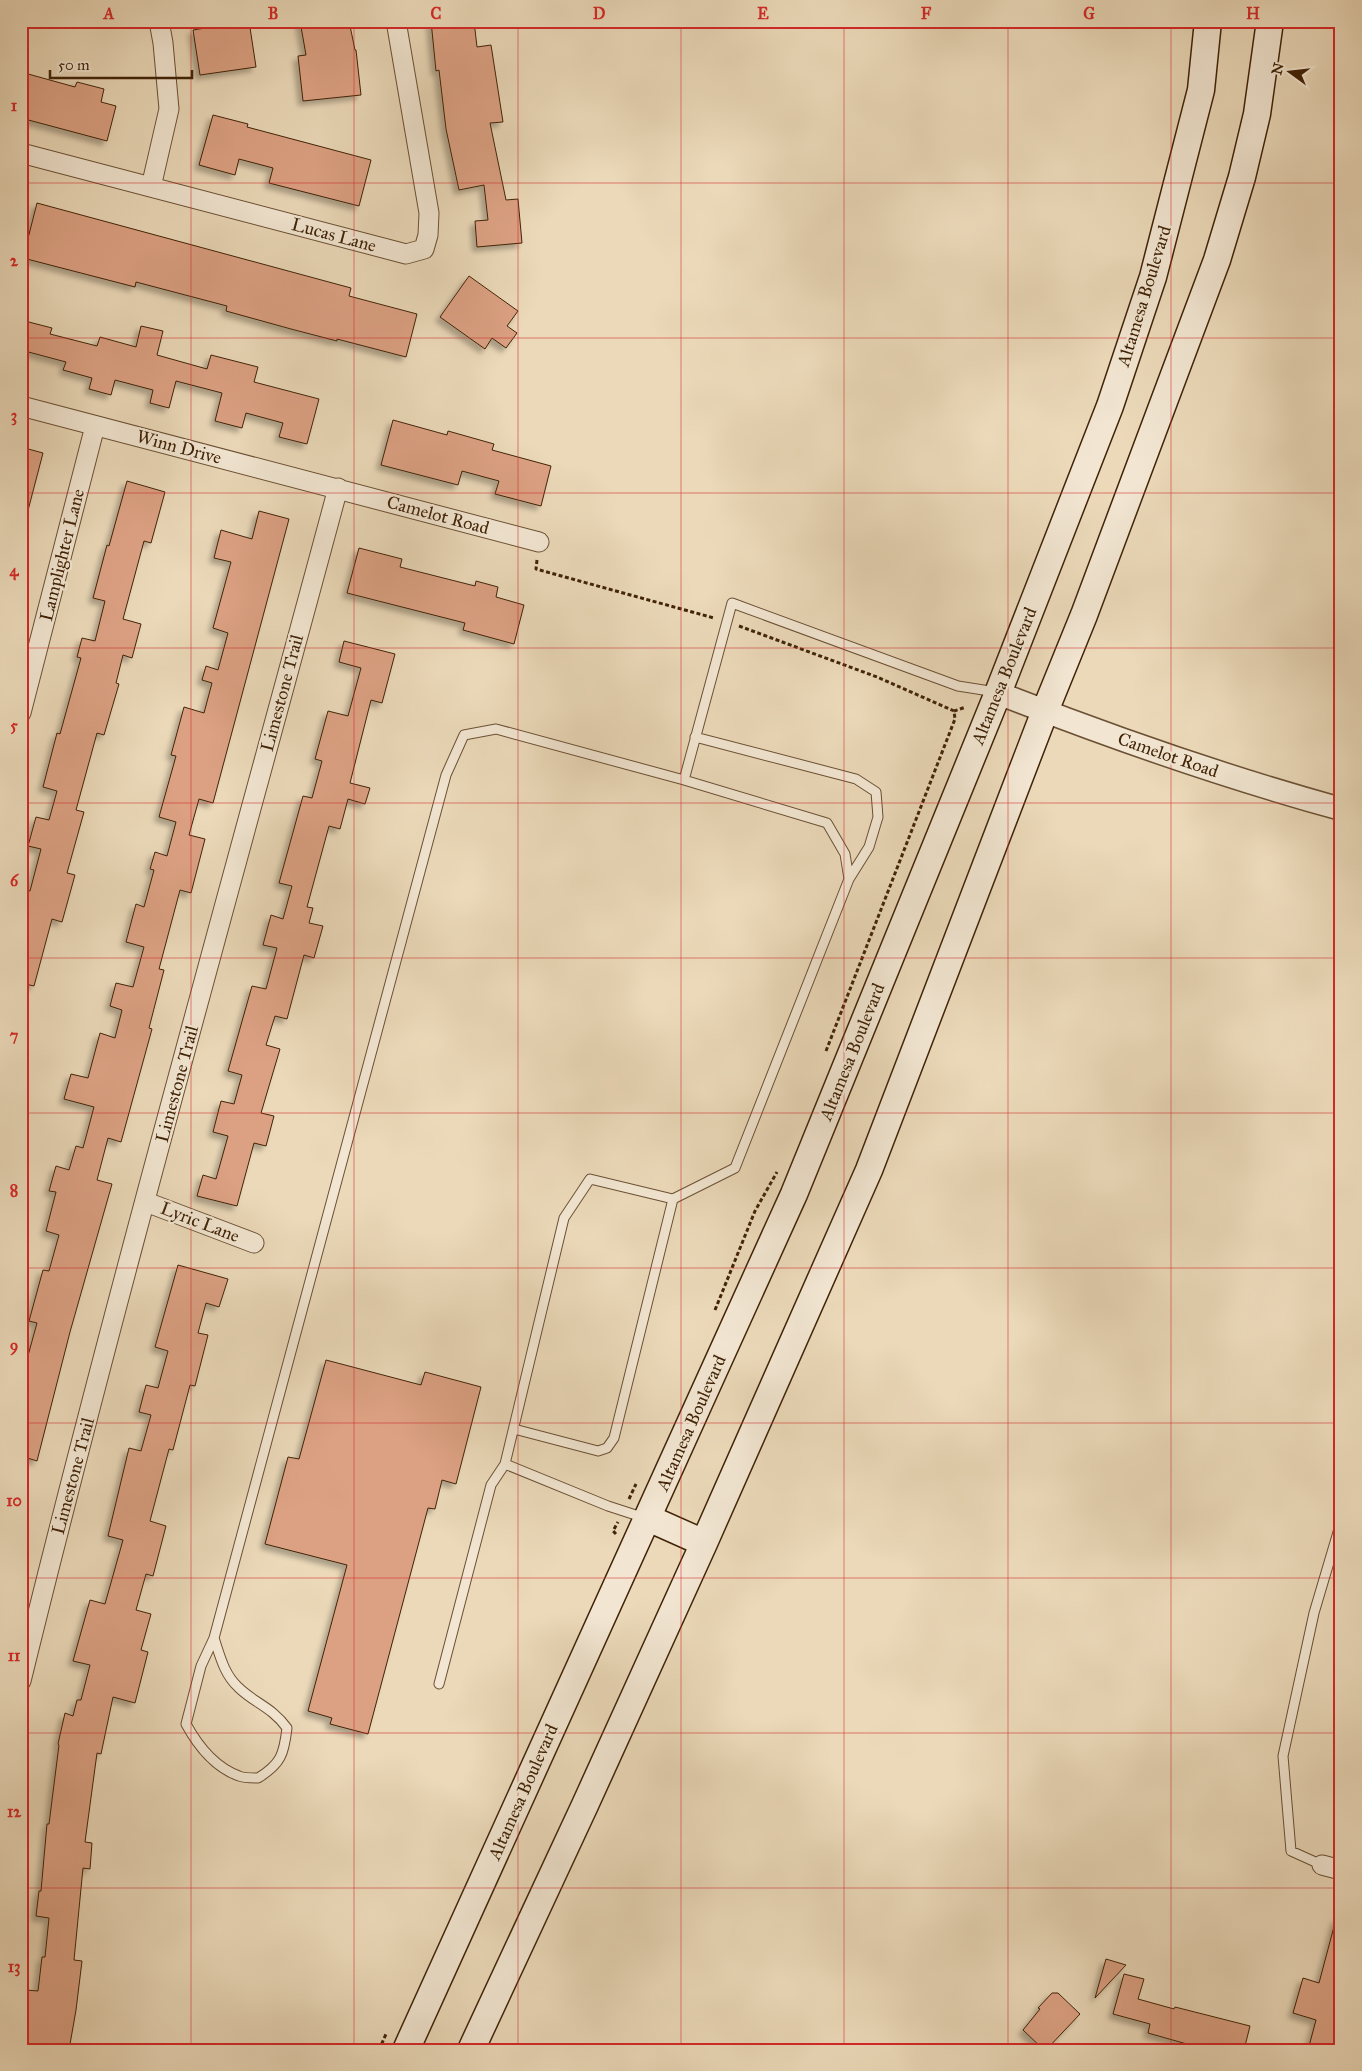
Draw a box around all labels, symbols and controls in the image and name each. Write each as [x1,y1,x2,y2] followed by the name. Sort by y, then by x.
[103,4,115,23] text: A
[268,4,278,23] text: B
[431,4,442,23] text: C
[593,4,606,23] text: D
[757,4,769,23] text: E
[921,4,932,23] text: F
[1083,4,1095,23] text: G
[1246,4,1260,23] text: H
[50,48,192,80] scale bar
[1264,48,1314,98] north arrow
[58,56,90,74] text: 50 m
[1268,61,1288,77] text: N
[11,96,18,115] text: 1
[289,213,379,257] street label: Lucas Lane
[1112,223,1176,370] street label: Altamesa Boulevard
[10,251,19,270] text: 2
[11,406,17,426] text: 3
[134,425,224,469] street label: Winn Drive
[35,487,90,624] street label: Lamplighter Lane
[384,491,492,539] street label: Camelot Road
[10,561,20,581] text: 4
[966,604,1042,749] street label: Altamesa Boulevard
[256,632,308,754] street label: Limestone Trail
[10,716,18,735] text: 5
[1115,727,1221,783] street label: Camelot Road
[10,871,19,890] text: 6
[814,980,890,1125] street label: Altamesa Boulevard
[151,1023,203,1145] street label: Limestone Trail
[10,1026,19,1045] text: 7
[10,1181,18,1200] text: 8
[157,1197,243,1247] street label: Lyric Lane
[10,1336,18,1356] text: 9
[651,1352,731,1495] street label: Altamesa Boulevard
[47,1415,99,1537] street label: Limestone Trail
[6,1491,22,1510] text: 10
[8,1646,21,1665] text: 11
[483,1721,563,1864] street label: Altamesa Boulevard
[7,1802,22,1821] text: 12
[8,1957,20,1977] text: 13

